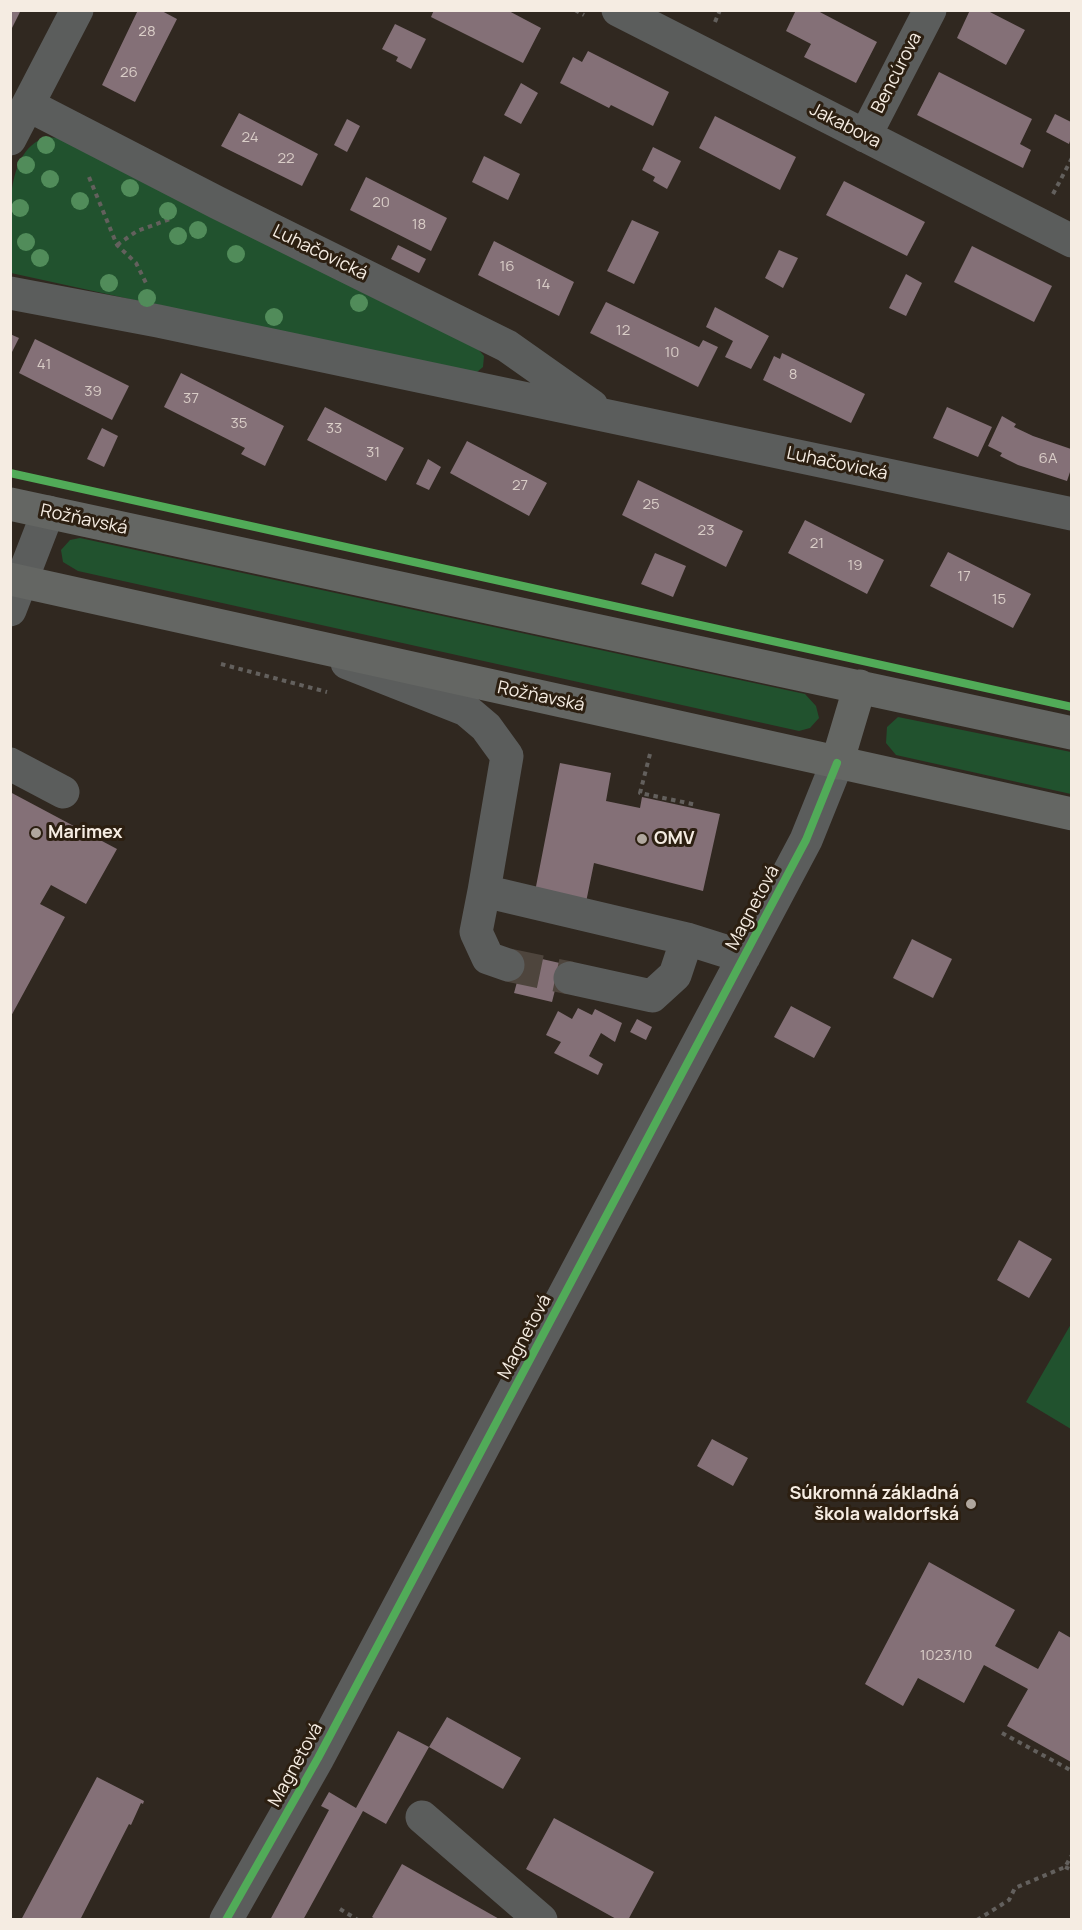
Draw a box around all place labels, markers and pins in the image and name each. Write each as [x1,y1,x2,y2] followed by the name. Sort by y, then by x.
[48,822,122,844] place label: Marimex
[29,826,43,840] marker: Marimex
[654,828,694,850] place label: OMV
[635,832,649,846] marker: OMV
[789,1483,959,1526] place label: Súkromná základná škola waldorfská
[964,1497,978,1511] marker: Súkromná základná škola waldorfská

